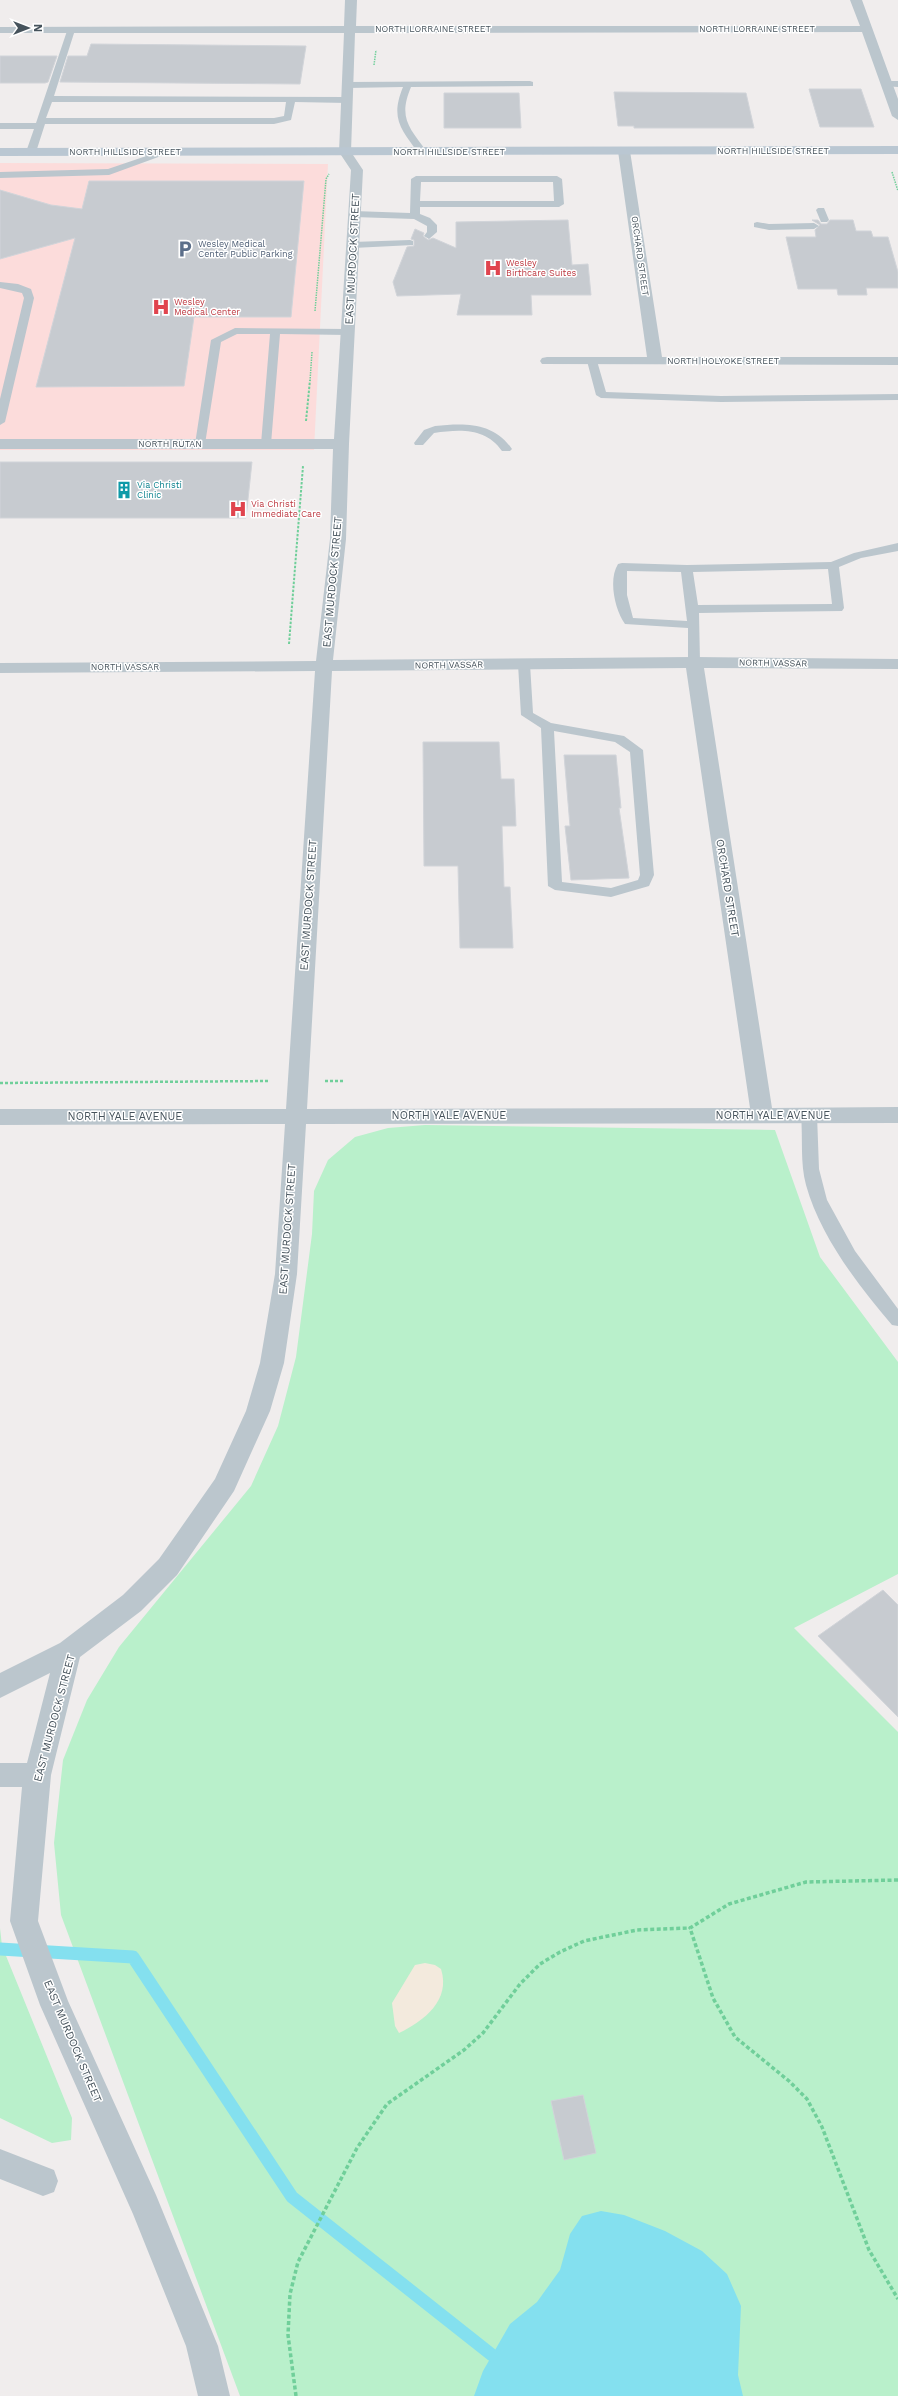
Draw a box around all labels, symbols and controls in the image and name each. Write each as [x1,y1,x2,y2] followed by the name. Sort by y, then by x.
[8,8,48,48] north arrow
[31,24,44,32] text: N
[375,24,492,34] street label: NORTH LORRAINE STREET
[699,24,816,34] street label: NORTH LORRAINE STREET
[717,146,829,156] street label: NORTH HILLSIDE STREET
[69,147,181,157] street label: NORTH HILLSIDE STREET
[393,147,505,157] street label: NORTH HILLSIDE STREET
[343,193,362,325] street label: EAST MURDOCK STREET
[629,215,651,297] street label: ORCHARD STREET
[175,239,195,259] parking icon: Wesley Medical Center Public Parking
[198,239,293,259] place label: Wesley Medical Center Public Parking
[483,258,503,278] hospital icon: Wesley Birthcare Suites
[506,258,577,278] place label: Wesley Birthcare Suites
[151,297,171,317] hospital icon: Wesley Medical Center
[174,297,240,317] place label: Wesley Medical Center
[667,356,780,366] street label: NORTH HOLYOKE STREET
[138,439,202,449] street label: NORTH RUTAN
[114,480,134,500] building icon: Via Christi Clinic
[137,480,182,500] place label: Via Christi Clinic
[228,499,248,519] hospital icon: Via Christi Immediate Care
[251,499,321,519] place label: Via Christi Immediate Care
[320,516,345,648] street label: EAST MURDOCK STREET
[739,657,807,669] street label: NORTH VASSAR
[415,659,483,671] street label: NORTH VASSAR
[91,662,159,672] street label: NORTH VASSAR
[713,838,742,938] street label: ORCHARD STREET
[297,839,320,971] street label: EAST MURDOCK STREET
[392,1109,506,1122] street label: NORTH YALE AVENUE
[716,1109,830,1122] street label: NORTH YALE AVENUE
[68,1110,182,1123] street label: NORTH YALE AVENUE
[276,1163,299,1295] street label: EAST MURDOCK STREET
[31,1653,78,1783] street label: EAST MURDOCK STREET
[41,1978,104,2105] street label: EAST MURDOCK STREET

